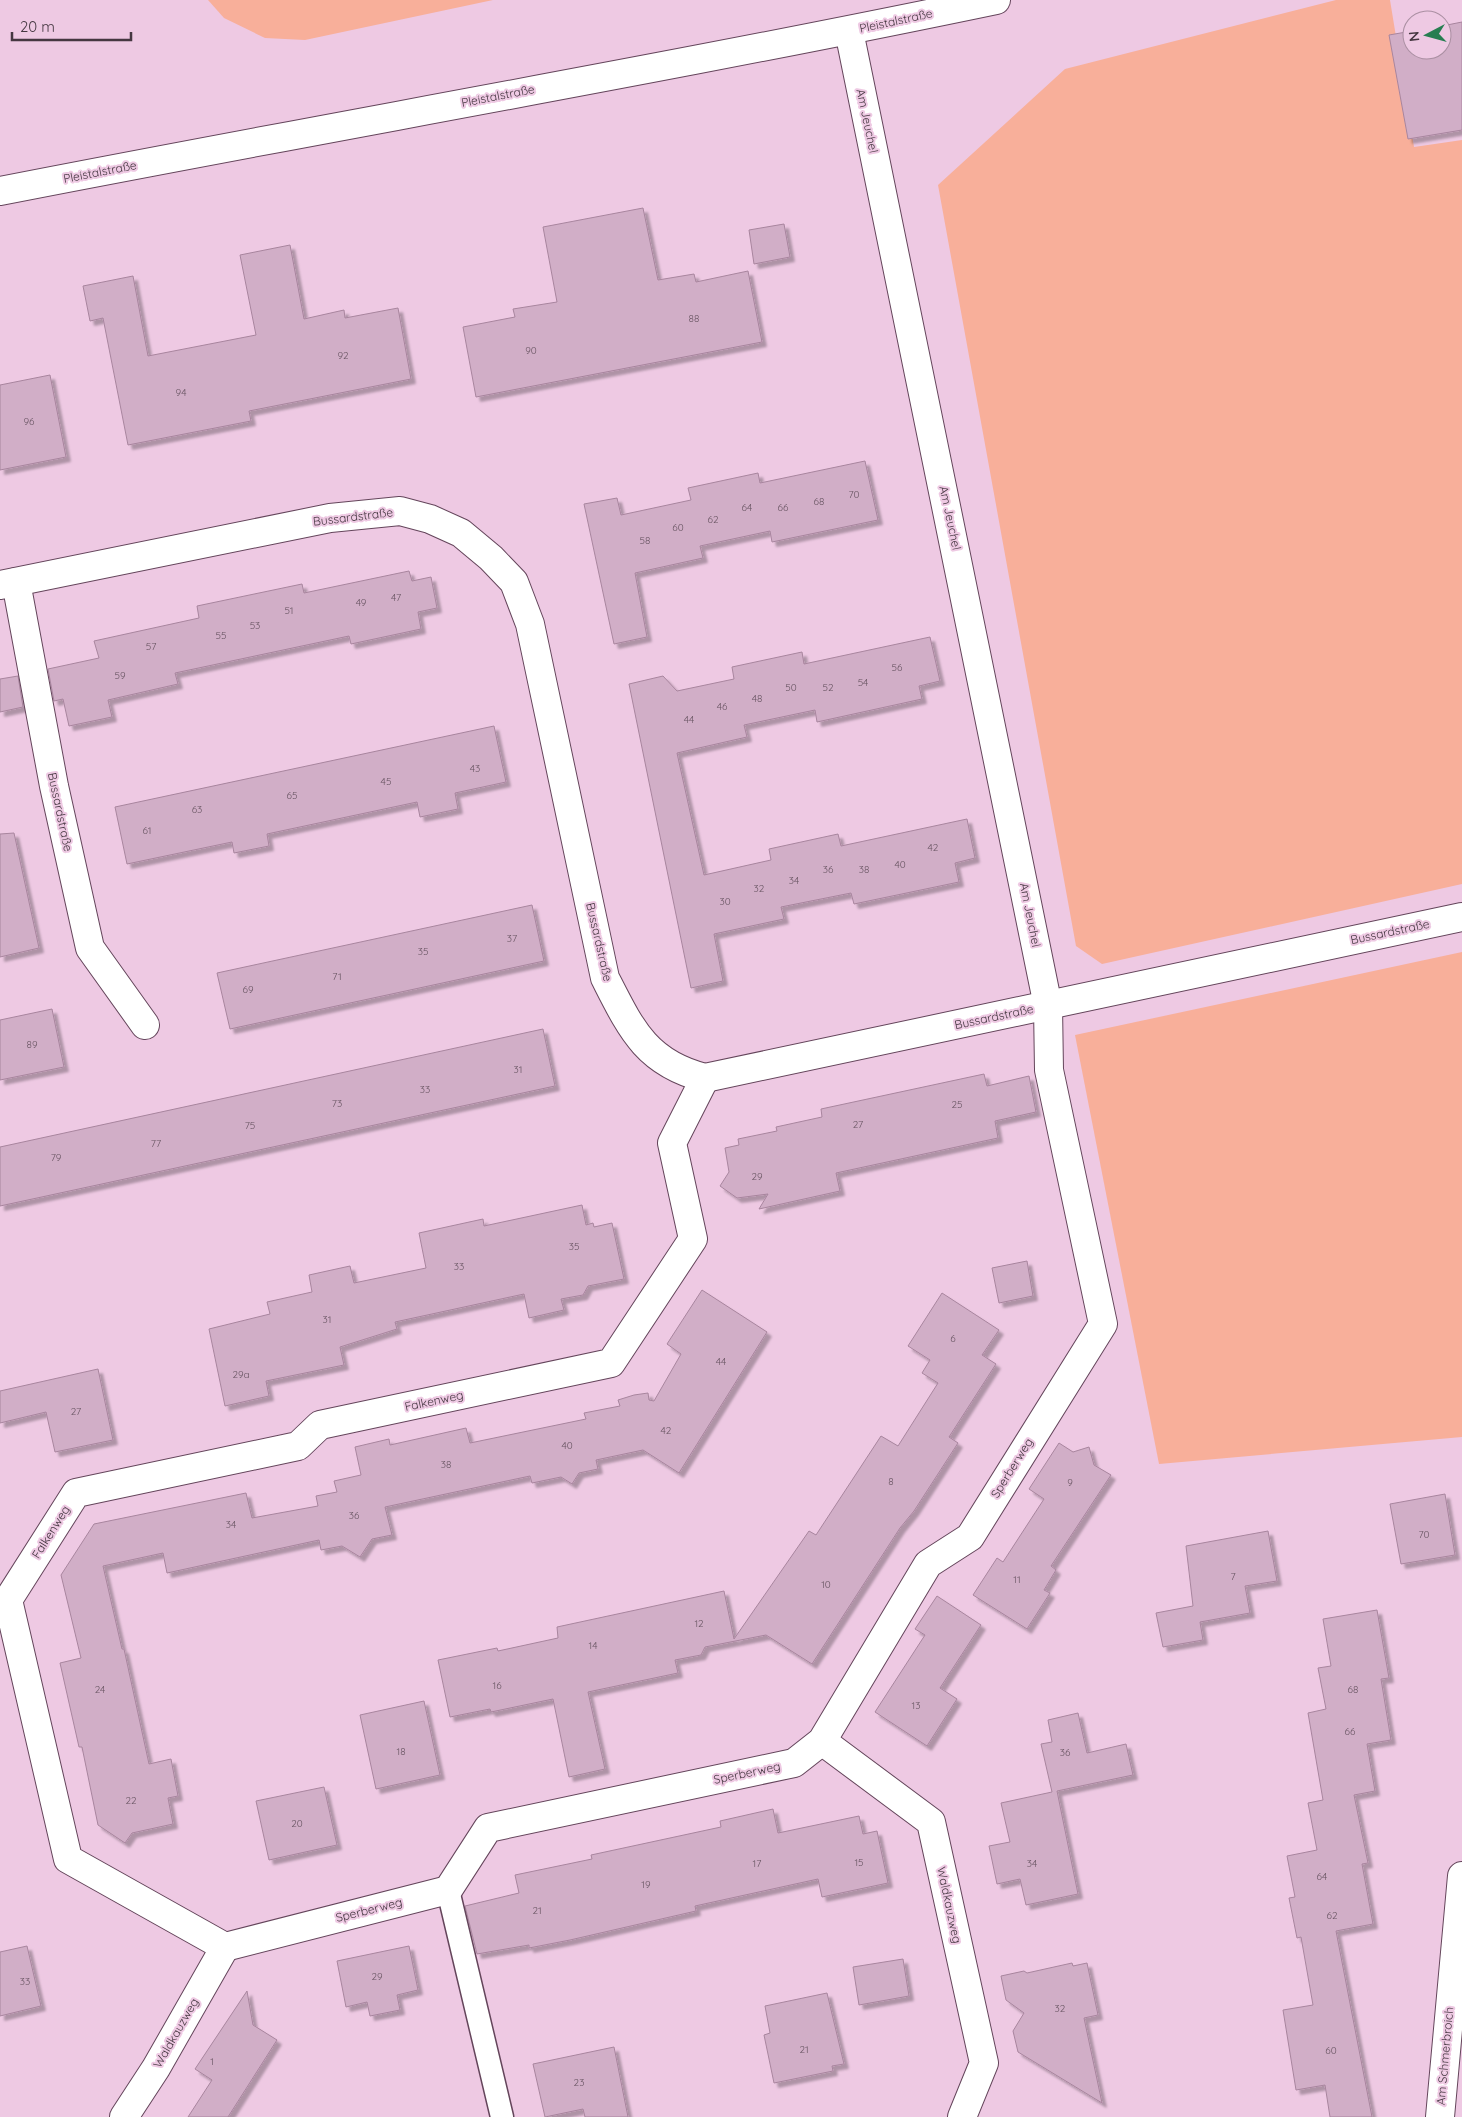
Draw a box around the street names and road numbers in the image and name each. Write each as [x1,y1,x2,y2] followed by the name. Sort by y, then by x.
[858,5,934,36] street label: Pleistalstraße
[460,81,536,110] street label: Pleistalstraße
[853,88,882,154] street label: Am Jeuchel
[62,157,138,186] street label: Pleistalstraße
[936,485,965,551] street label: Am Jeuchel
[312,504,394,529] street label: Bussardstraße
[45,771,76,853] street label: Bussardstraße
[1017,882,1044,948] street label: Am Jeuchel
[583,901,616,983] street label: Bussardstraße
[1349,916,1431,947] street label: Bussardstraße
[953,1001,1035,1032] street label: Bussardstraße
[403,1387,465,1414] street label: Falkenweg
[987,1435,1036,1501] street label: Sperberweg
[28,1502,73,1561] street label: Falkenweg
[712,1758,782,1787] street label: Sperberweg
[934,1865,965,1945] street label: Waldkauzweg
[334,1894,404,1925] street label: Sperberweg
[150,1995,202,2070] street label: Waldkauzweg
[1433,2006,1456,2106] street label: Am Schmerbroich

